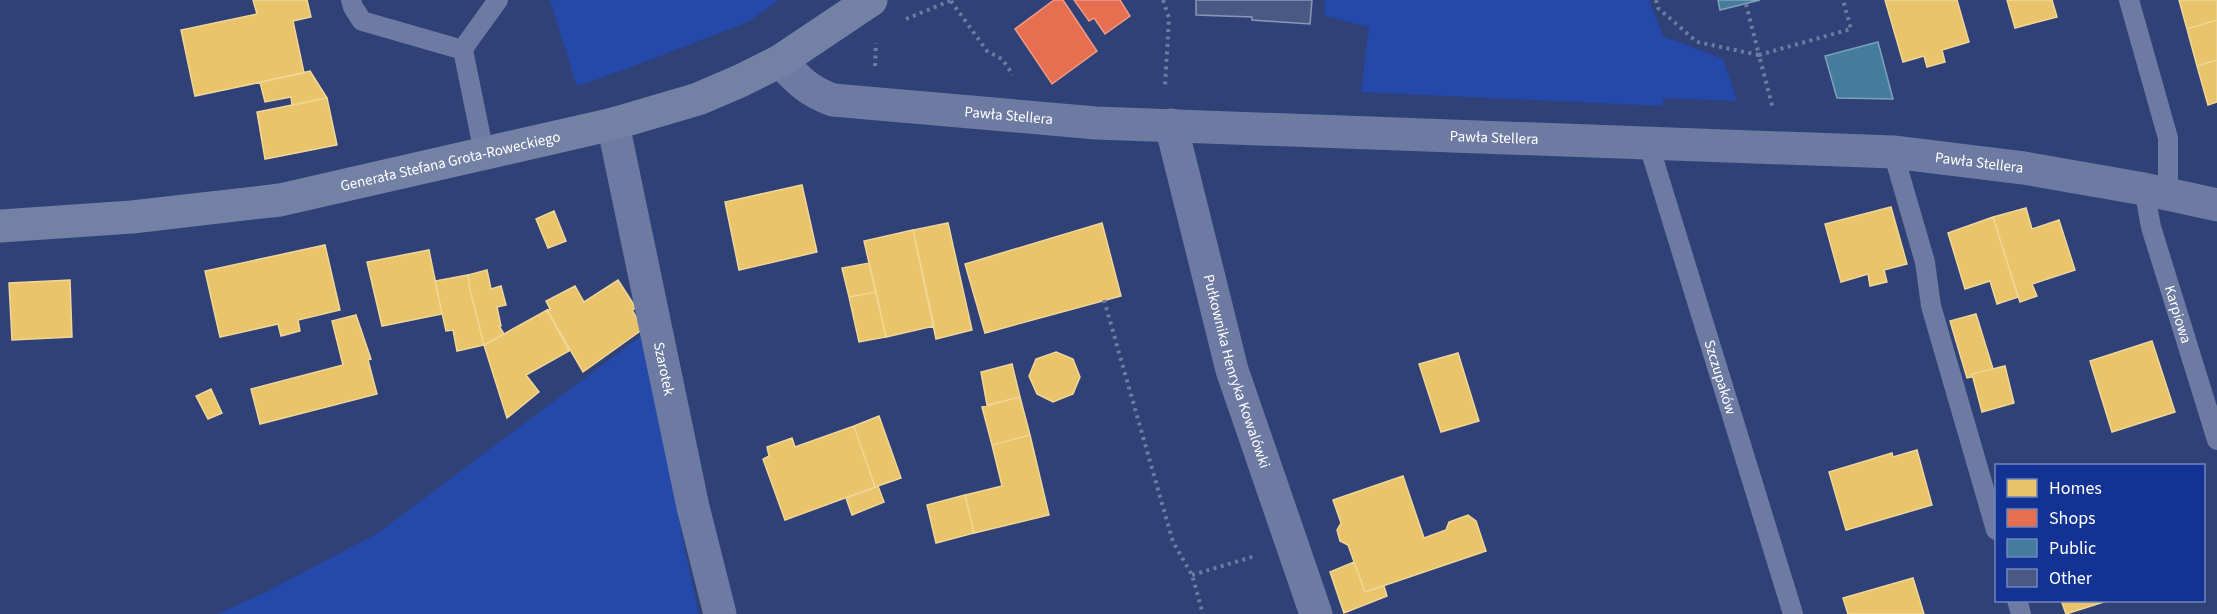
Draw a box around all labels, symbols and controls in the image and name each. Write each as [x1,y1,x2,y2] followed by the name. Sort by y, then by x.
[964,101,1054,130] street label: Pawła Stellera
[1449,125,1539,150] street label: Pawła Stellera
[338,126,562,196] street label: Generała Stefana Grota-Roweckiego
[1934,147,2025,178] street label: Pawła Stellera
[1198,272,1276,471] street label: Pułkownika Henryka Kowalówki
[2159,283,2197,346] street label: Karpiowa
[1699,337,1742,417] street label: Szczupaków
[648,340,680,398] street label: Szarotek
[1995,464,2205,602] legend
[2049,476,2102,501] text: Homes
[2049,506,2096,531] text: Shops
[2049,536,2096,561] text: Public
[2049,566,2093,591] text: Other

